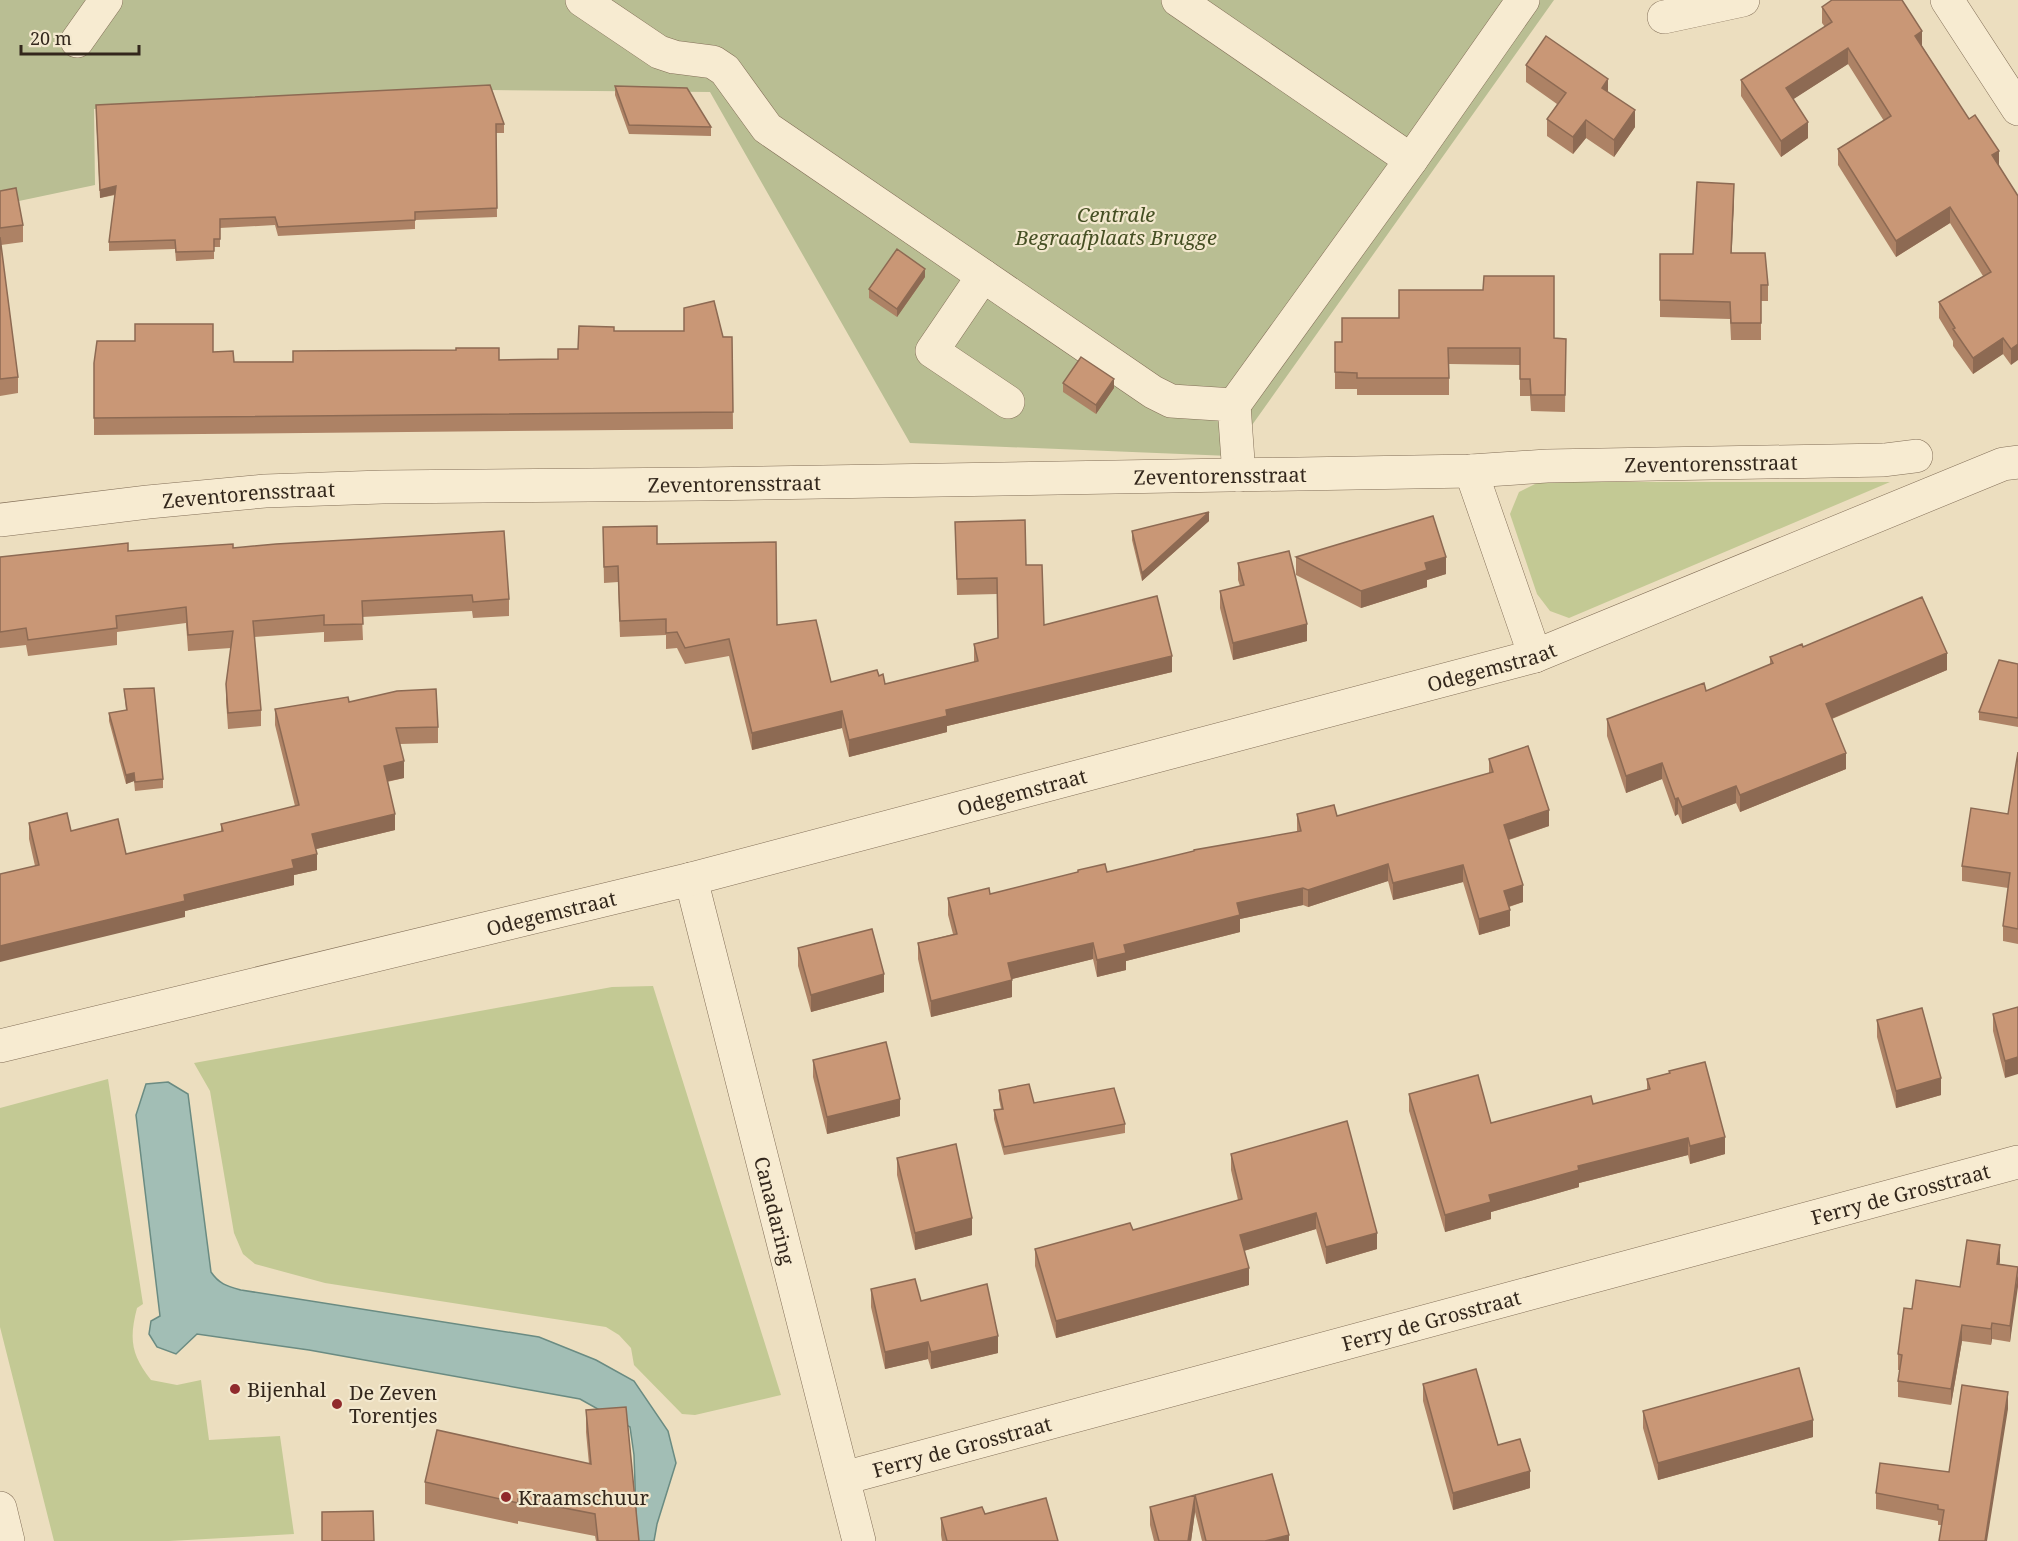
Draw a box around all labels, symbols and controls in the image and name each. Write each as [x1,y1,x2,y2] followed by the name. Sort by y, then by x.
[21,18,140,56] scale bar
[30,26,72,50] text: 20 m
[1014,201,1217,251] park label: Centrale Begraafplaats Brugge
[1624,448,1798,478] street label: Zeventorensstraat
[1133,460,1307,490] street label: Zeventorensstraat
[648,468,821,498] street label: Zeventorensstraat
[161,475,335,514] street label: Zeventorensstraat
[1424,635,1560,697] street label: Odegemstraat
[954,762,1089,822] street label: Odegemstraat
[483,884,619,942] street label: Odegemstraat
[748,1153,802,1268] street label: Canadaring
[1808,1157,1993,1231] street label: Ferry de Grosstraat
[1339,1283,1524,1357] street label: Ferry de Grosstraat
[247,1376,326,1403] place label: Bijenhal
[349,1379,438,1429] place label: De Zeven Torentjes
[228,1382,242,1396] marker: Bijenhal
[330,1397,344,1411] marker: De Zeven Torentjes
[869,1409,1054,1483] street label: Ferry de Grosstraat
[518,1484,649,1511] place label: Kraamschuur
[499,1490,513,1504] marker: Kraamschuur

